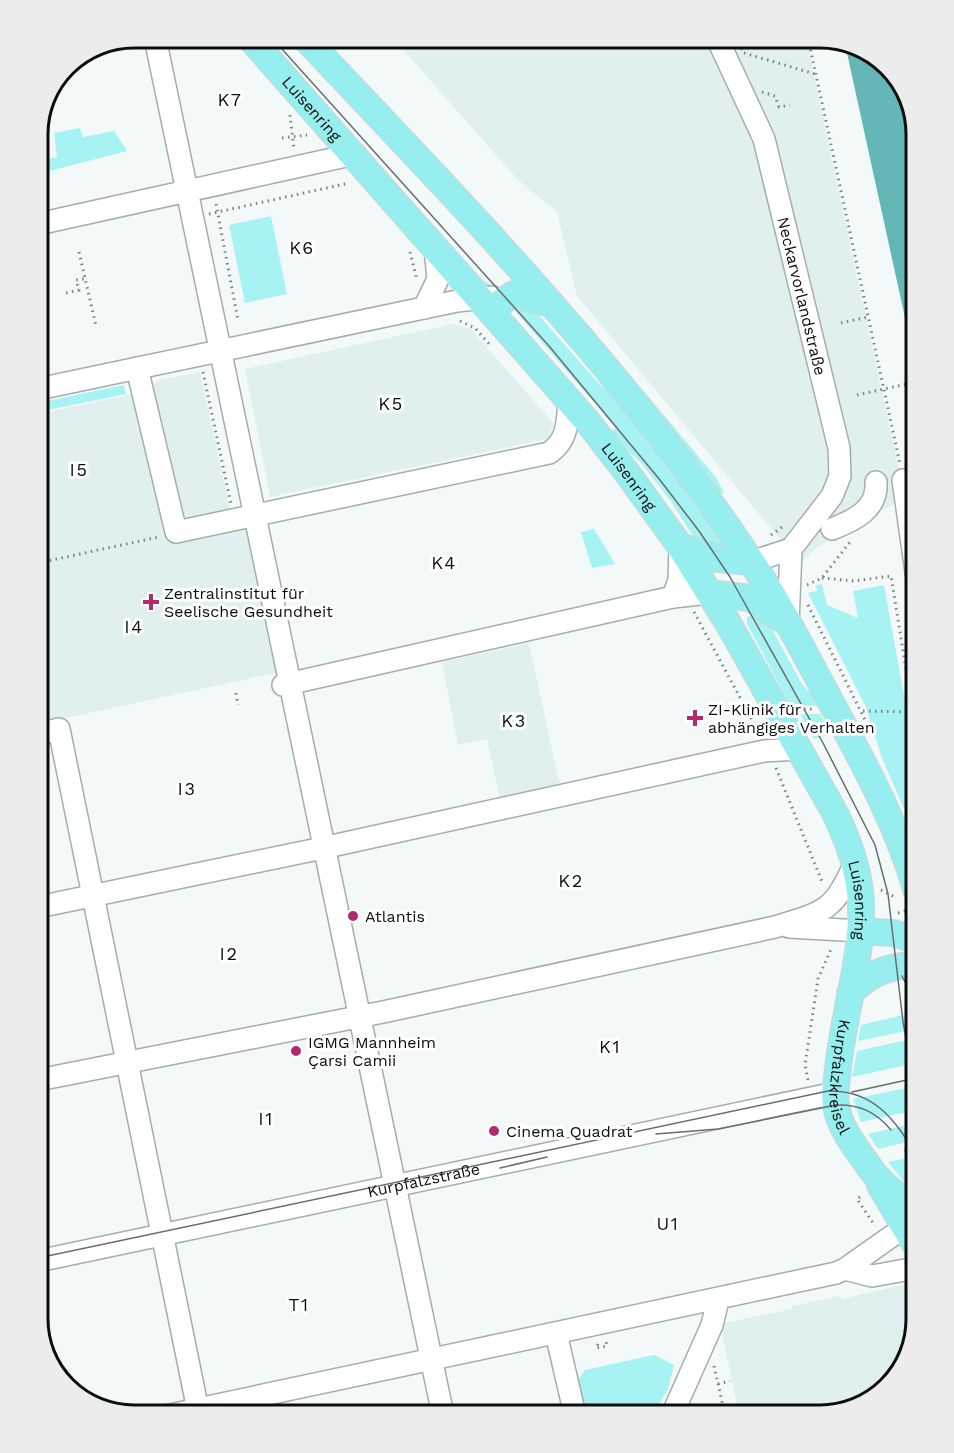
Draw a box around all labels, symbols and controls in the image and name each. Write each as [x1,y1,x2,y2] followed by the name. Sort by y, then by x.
[278,72,346,146] street label: Luisenring
[218,89,242,110] district label: K7
[773,215,830,377] street label: Neckarvorlandstraße
[289,237,315,258] district label: K6
[378,393,404,414] district label: K5
[597,439,661,515] street label: Luisenring
[70,459,88,480] district label: I5
[431,552,457,573] district label: K4
[164,584,333,621] place label: Zentralinstitut für Seelische Gesundheit
[142,593,160,611] marker: Zentralinstitut für Seelische Gesundheit
[124,616,144,637] district label: I4
[708,700,875,737] place label: ZI-Klinik für abhängiges Verhalten
[686,709,704,727] marker: ZI-Klinik für abhängiges Verhalten
[501,710,527,731] district label: K3
[178,778,196,799] district label: I3
[844,858,870,941] street label: Luisenring
[558,870,584,891] district label: K2
[365,907,425,926] place label: Atlantis
[346,909,360,923] marker: Atlantis
[220,943,238,964] district label: I2
[825,1018,854,1138] street label: Kurpfalzkreisel
[308,1033,436,1070] place label: IGMG Mannheim Çarsi Camii
[599,1036,621,1057] district label: K1
[289,1044,303,1058] marker: IGMG Mannheim Çarsi Camii
[258,1108,274,1129] district label: I1
[506,1122,633,1141] place label: Cinema Quadrat
[487,1124,501,1138] marker: Cinema Quadrat
[366,1159,482,1201] street label: Kurpfalzstraße
[657,1213,679,1234] district label: U1
[289,1294,309,1315] district label: T1

